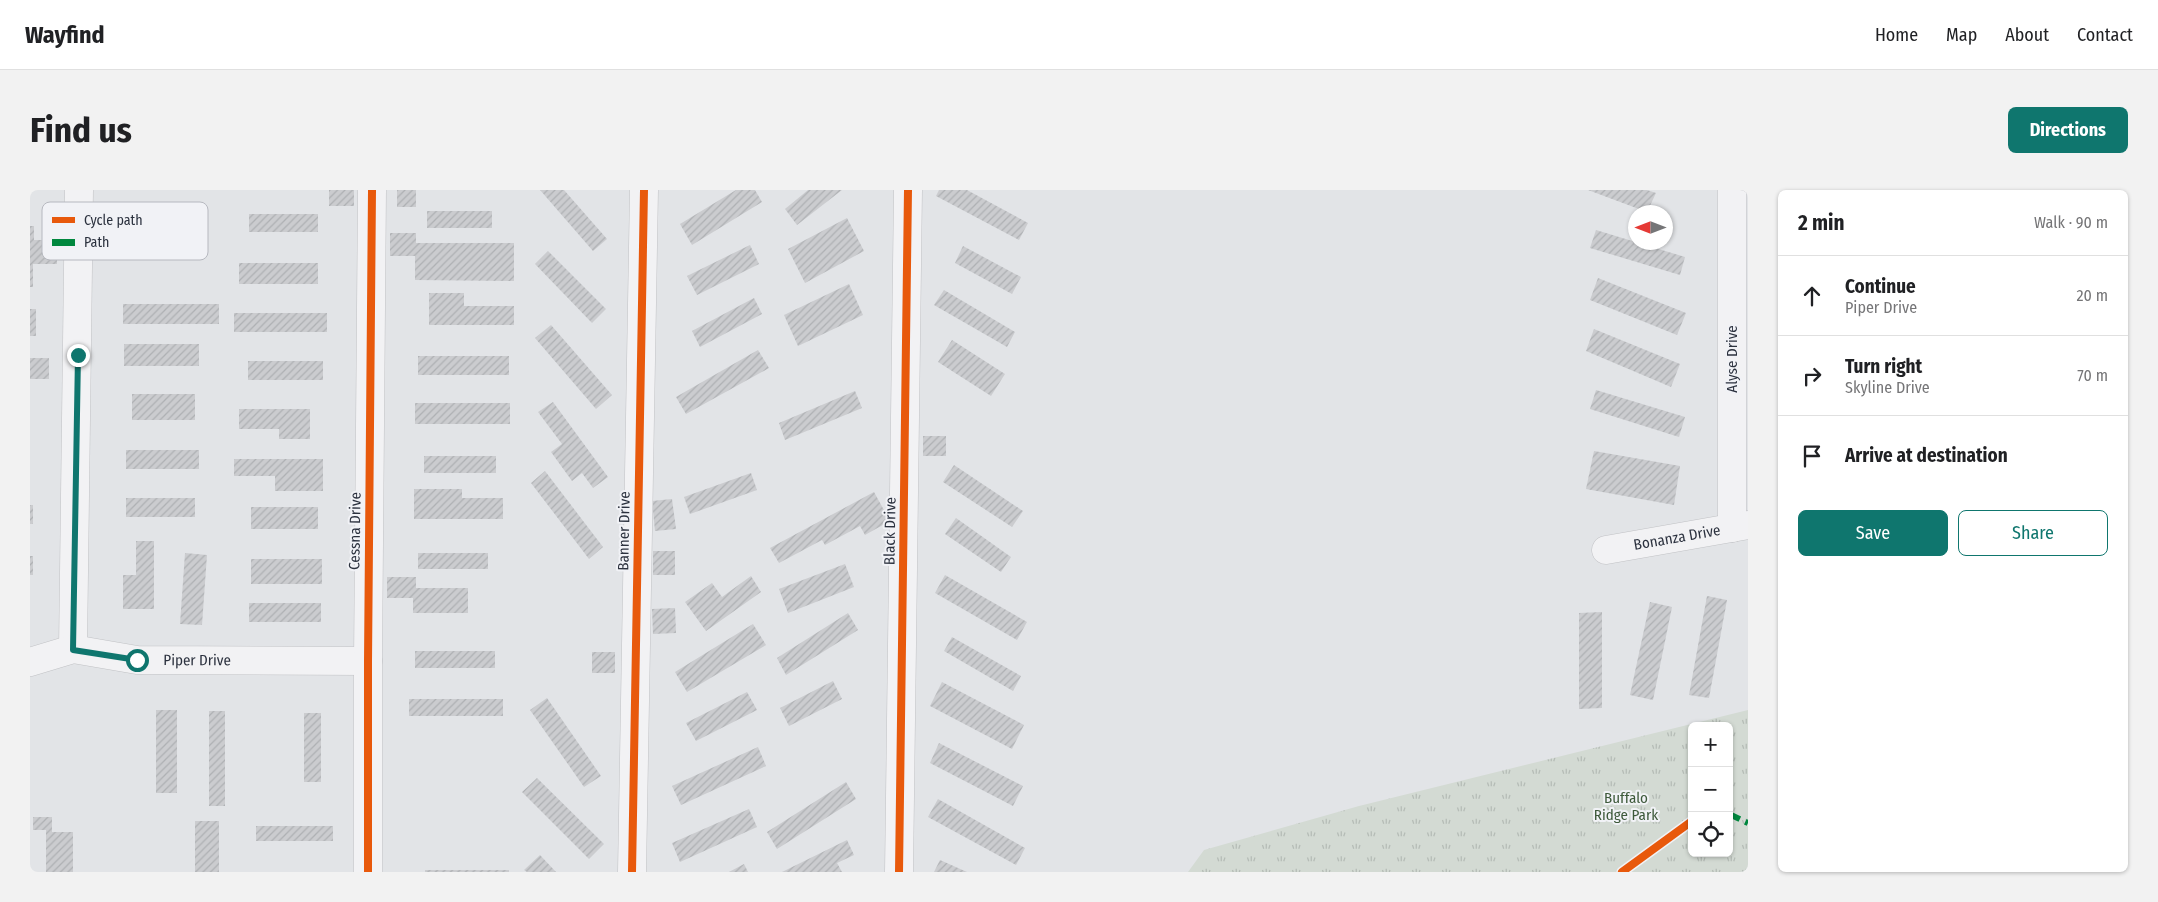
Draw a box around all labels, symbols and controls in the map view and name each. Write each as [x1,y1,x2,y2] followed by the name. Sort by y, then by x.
[25,21,105,49] text: Wayfind
[1875,24,1918,46] text: Home
[1946,24,1977,46] text: Map
[2005,24,2049,46] text: About
[2077,24,2133,46] text: Contact
[2008,107,2128,153] button: Directions
[30,109,132,151] text: Find us
[42,202,208,260] legend
[1628,205,1673,250] north arrow
[1798,210,1845,236] text: 2 min
[84,212,143,229] text: Cycle path
[2034,213,2108,232] text: Walk · 90 m
[84,234,109,251] text: Path
[1845,275,1916,298] text: Continue
[1798,282,1826,310] icon: ahead
[2077,286,2108,305] text: 20 m
[1845,298,1917,317] text: Piper Drive
[1723,325,1741,393] street label: Alyse Drive
[67,344,90,367] route end
[1845,355,1922,378] text: Turn right
[1798,362,1826,390] icon: right
[2077,366,2108,385] text: 70 m
[1845,378,1930,397] text: Skyline Drive
[1798,442,1826,470] icon: arrive
[1845,444,2008,467] text: Arrive at destination
[614,491,634,571] street label: Banner Drive
[345,492,365,570] street label: Cessna Drive
[880,497,900,565] street label: Black Drive
[1798,510,1948,556] button: Save
[1958,510,2108,556] button: Share
[1632,521,1722,554] street label: Bonanza Drive
[126,649,149,672] route start
[163,651,231,669] street label: Piper Drive
[1688,722,1733,857] map controls
[1688,722,1733,767] button: +
[1688,767,1733,812] button: −
[1594,789,1658,824] park label: Buffalo Ridge Park
[1688,812,1733,857] button: locate

